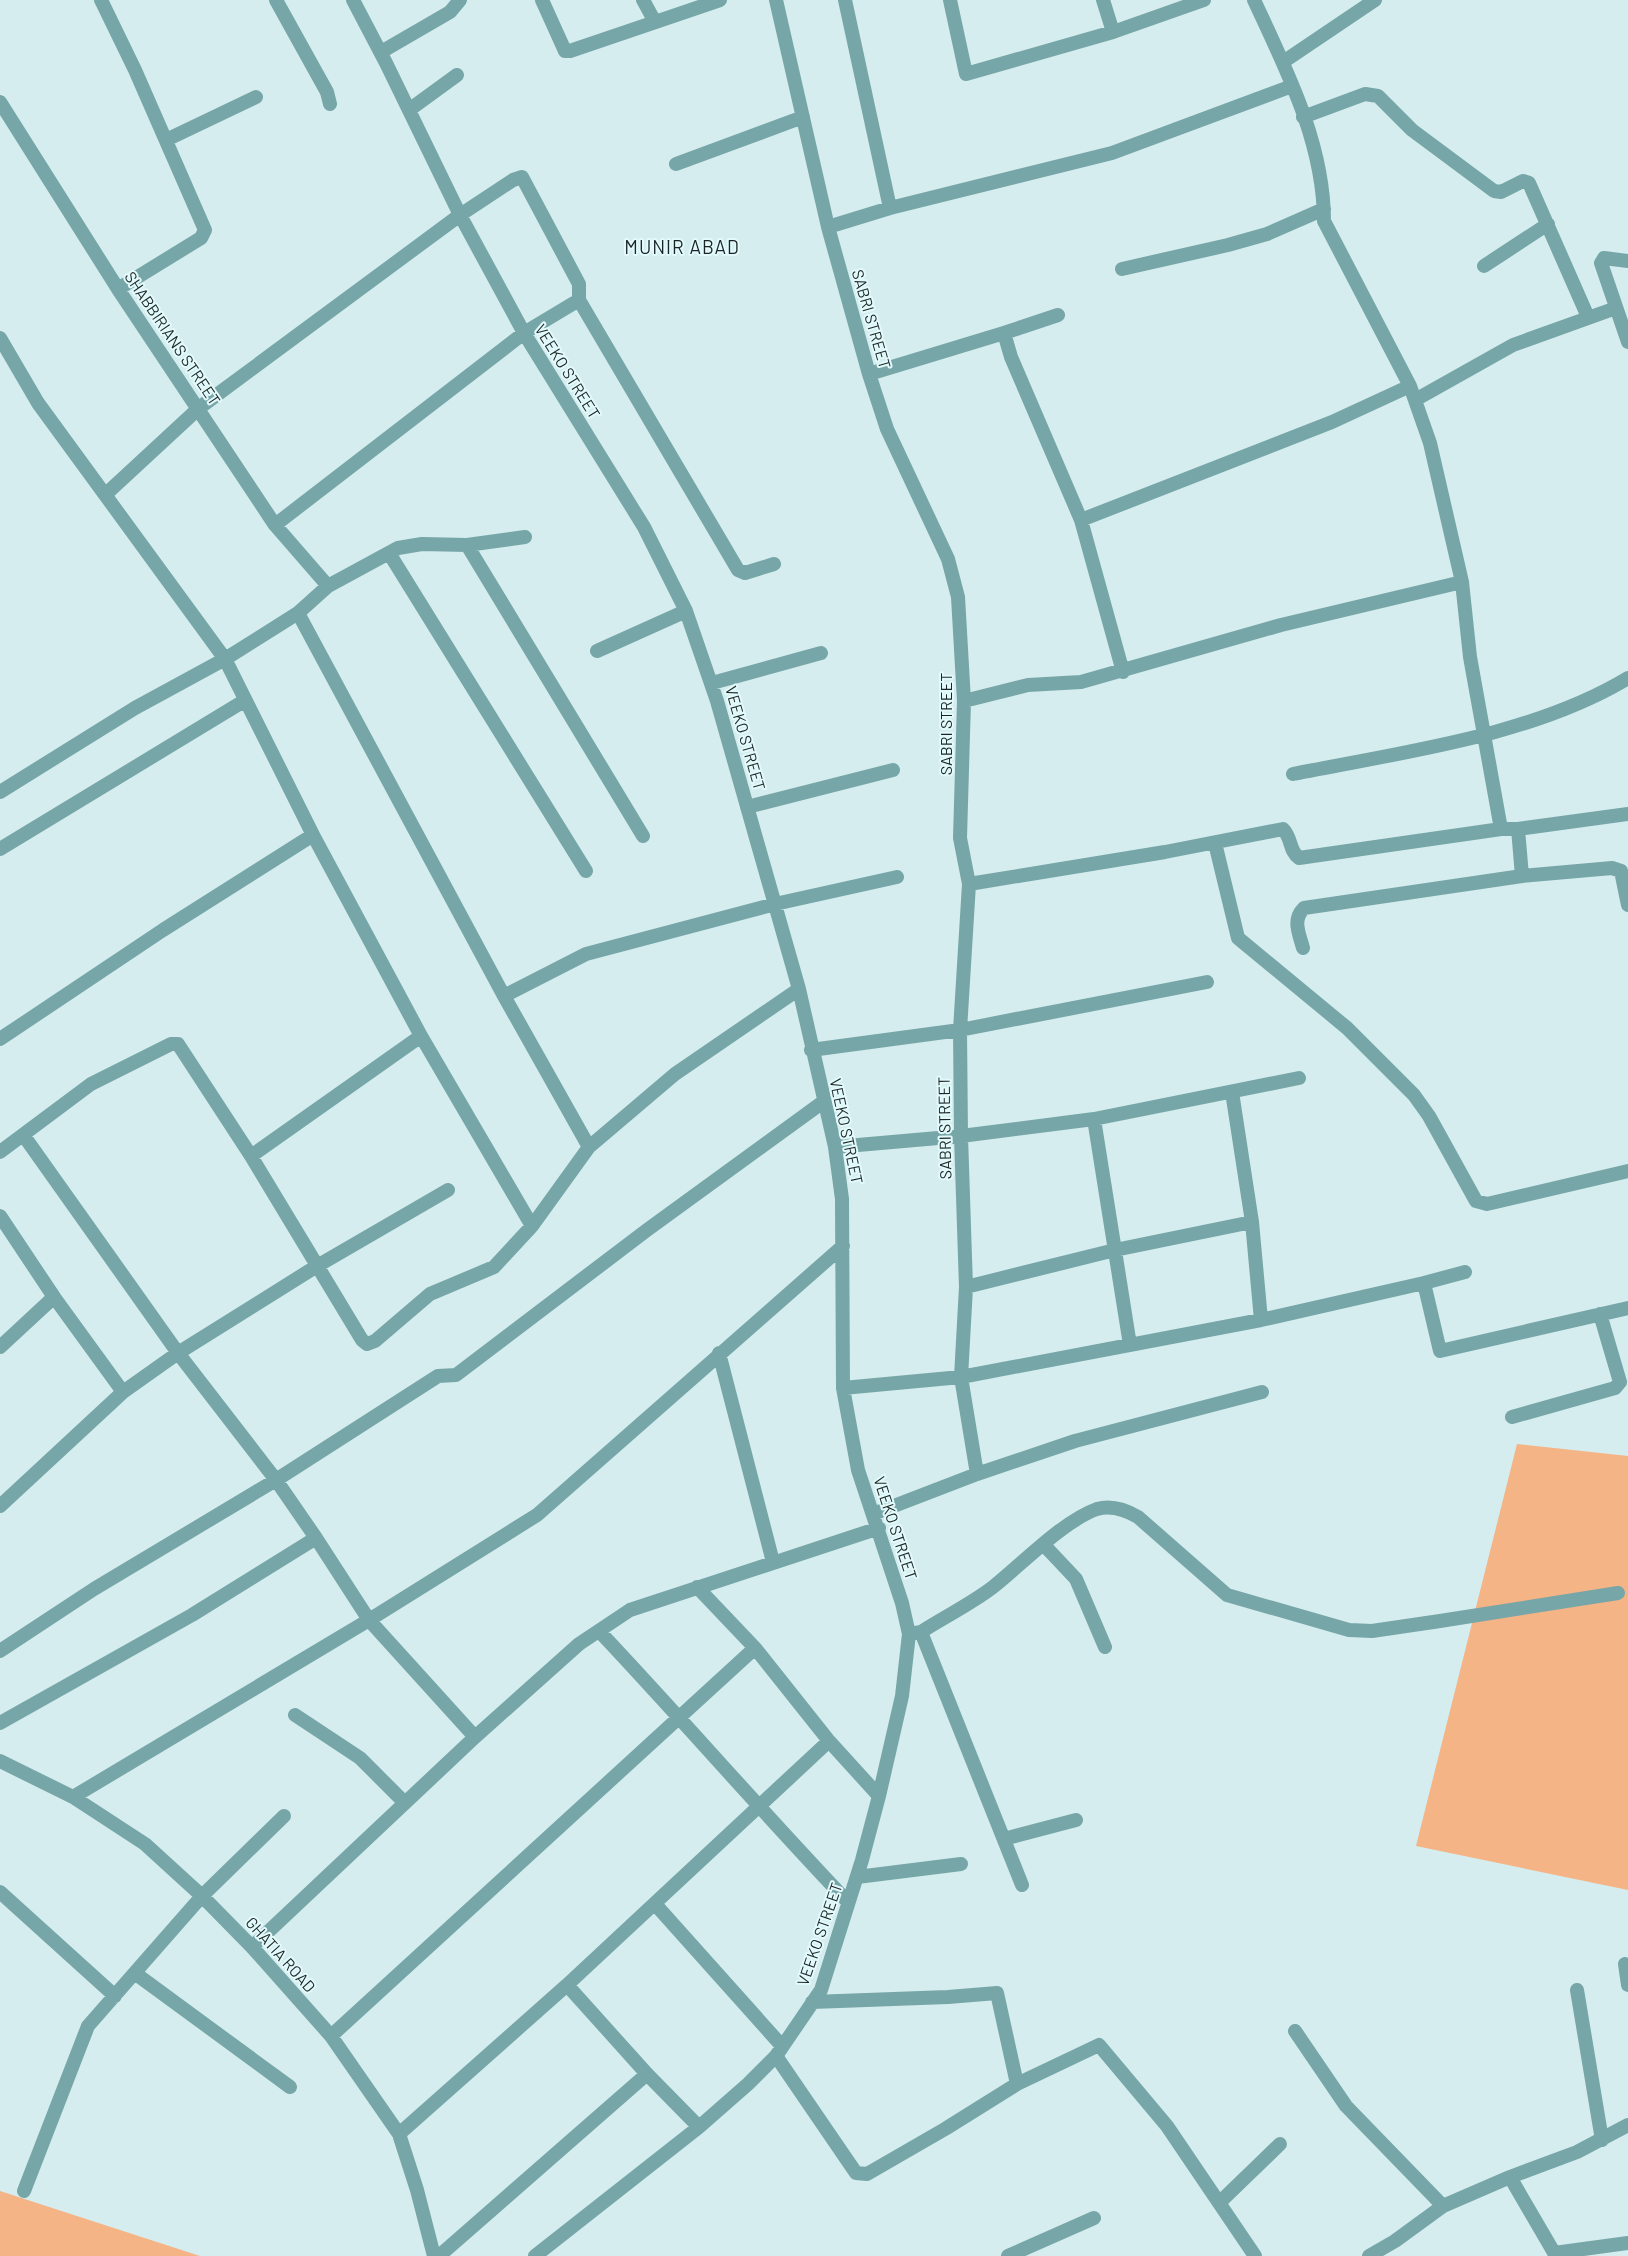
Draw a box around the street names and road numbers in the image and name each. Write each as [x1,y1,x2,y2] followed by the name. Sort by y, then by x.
[849,267,895,371] street label: SABRI STREET
[121,268,225,408] street label: SHABBIRIANS STREET
[531,320,605,422] street label: VEEKO STREET
[936,673,955,775] street label: SABRI STREET
[722,684,770,792] street label: VEEKO STREET
[827,1076,867,1186] street label: VEEKO STREET
[934,1077,954,1179] street label: SABRI STREET
[870,1474,922,1582] street label: VEEKO STREET
[792,1880,846,1988] street label: VEEKO STREET
[242,1913,320,1995] street label: GHATIA ROAD

